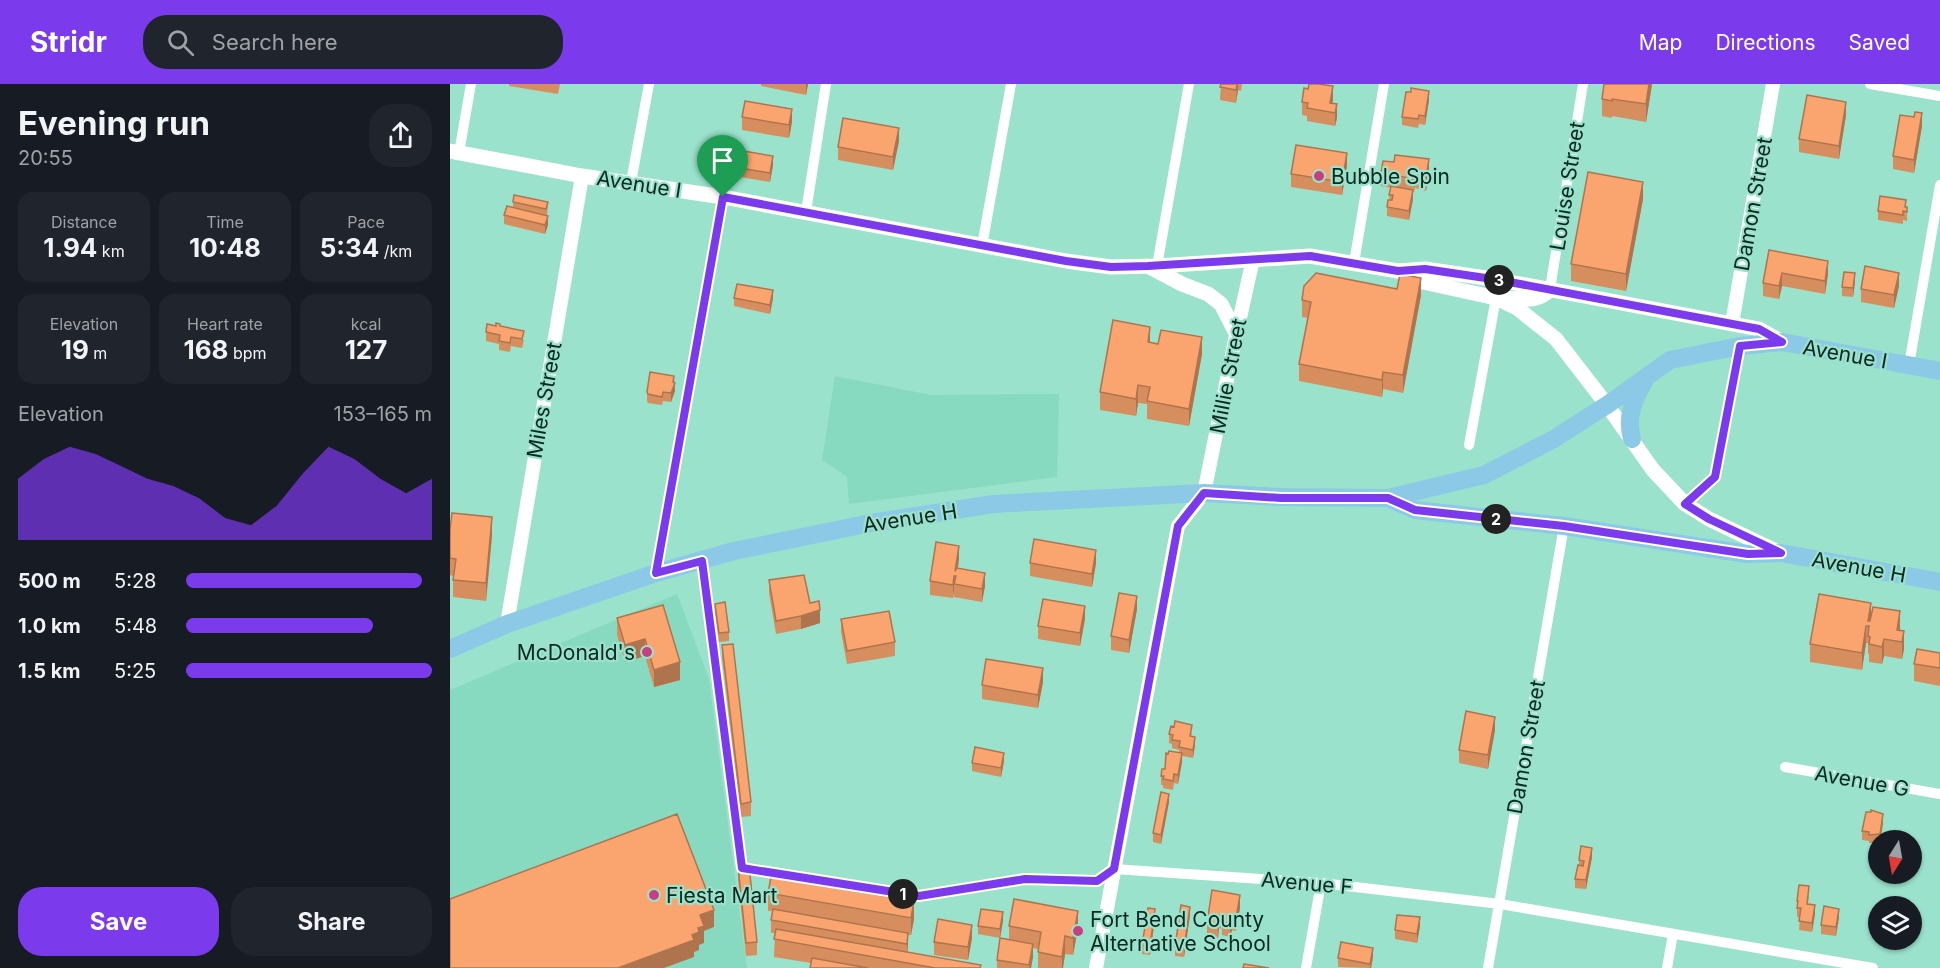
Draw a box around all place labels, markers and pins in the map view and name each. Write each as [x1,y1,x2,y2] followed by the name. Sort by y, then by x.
[697,135,748,197] pin
[1331,164,1450,189] place label: Bubble Spin
[1312,169,1326,183] marker: Bubble Spin
[1484,265,1514,295] pin: 3
[1481,504,1511,534] pin: 2
[517,640,635,665] place label: McDonald's
[640,645,654,659] marker: McDonald's
[888,879,918,909] pin: 1
[666,883,777,908] place label: Fiesta Mart
[647,888,661,902] marker: Fiesta Mart
[1090,907,1271,956] place label: Fort Bend County Alternative School
[1071,924,1085,938] marker: Fort Bend County Alternative School

